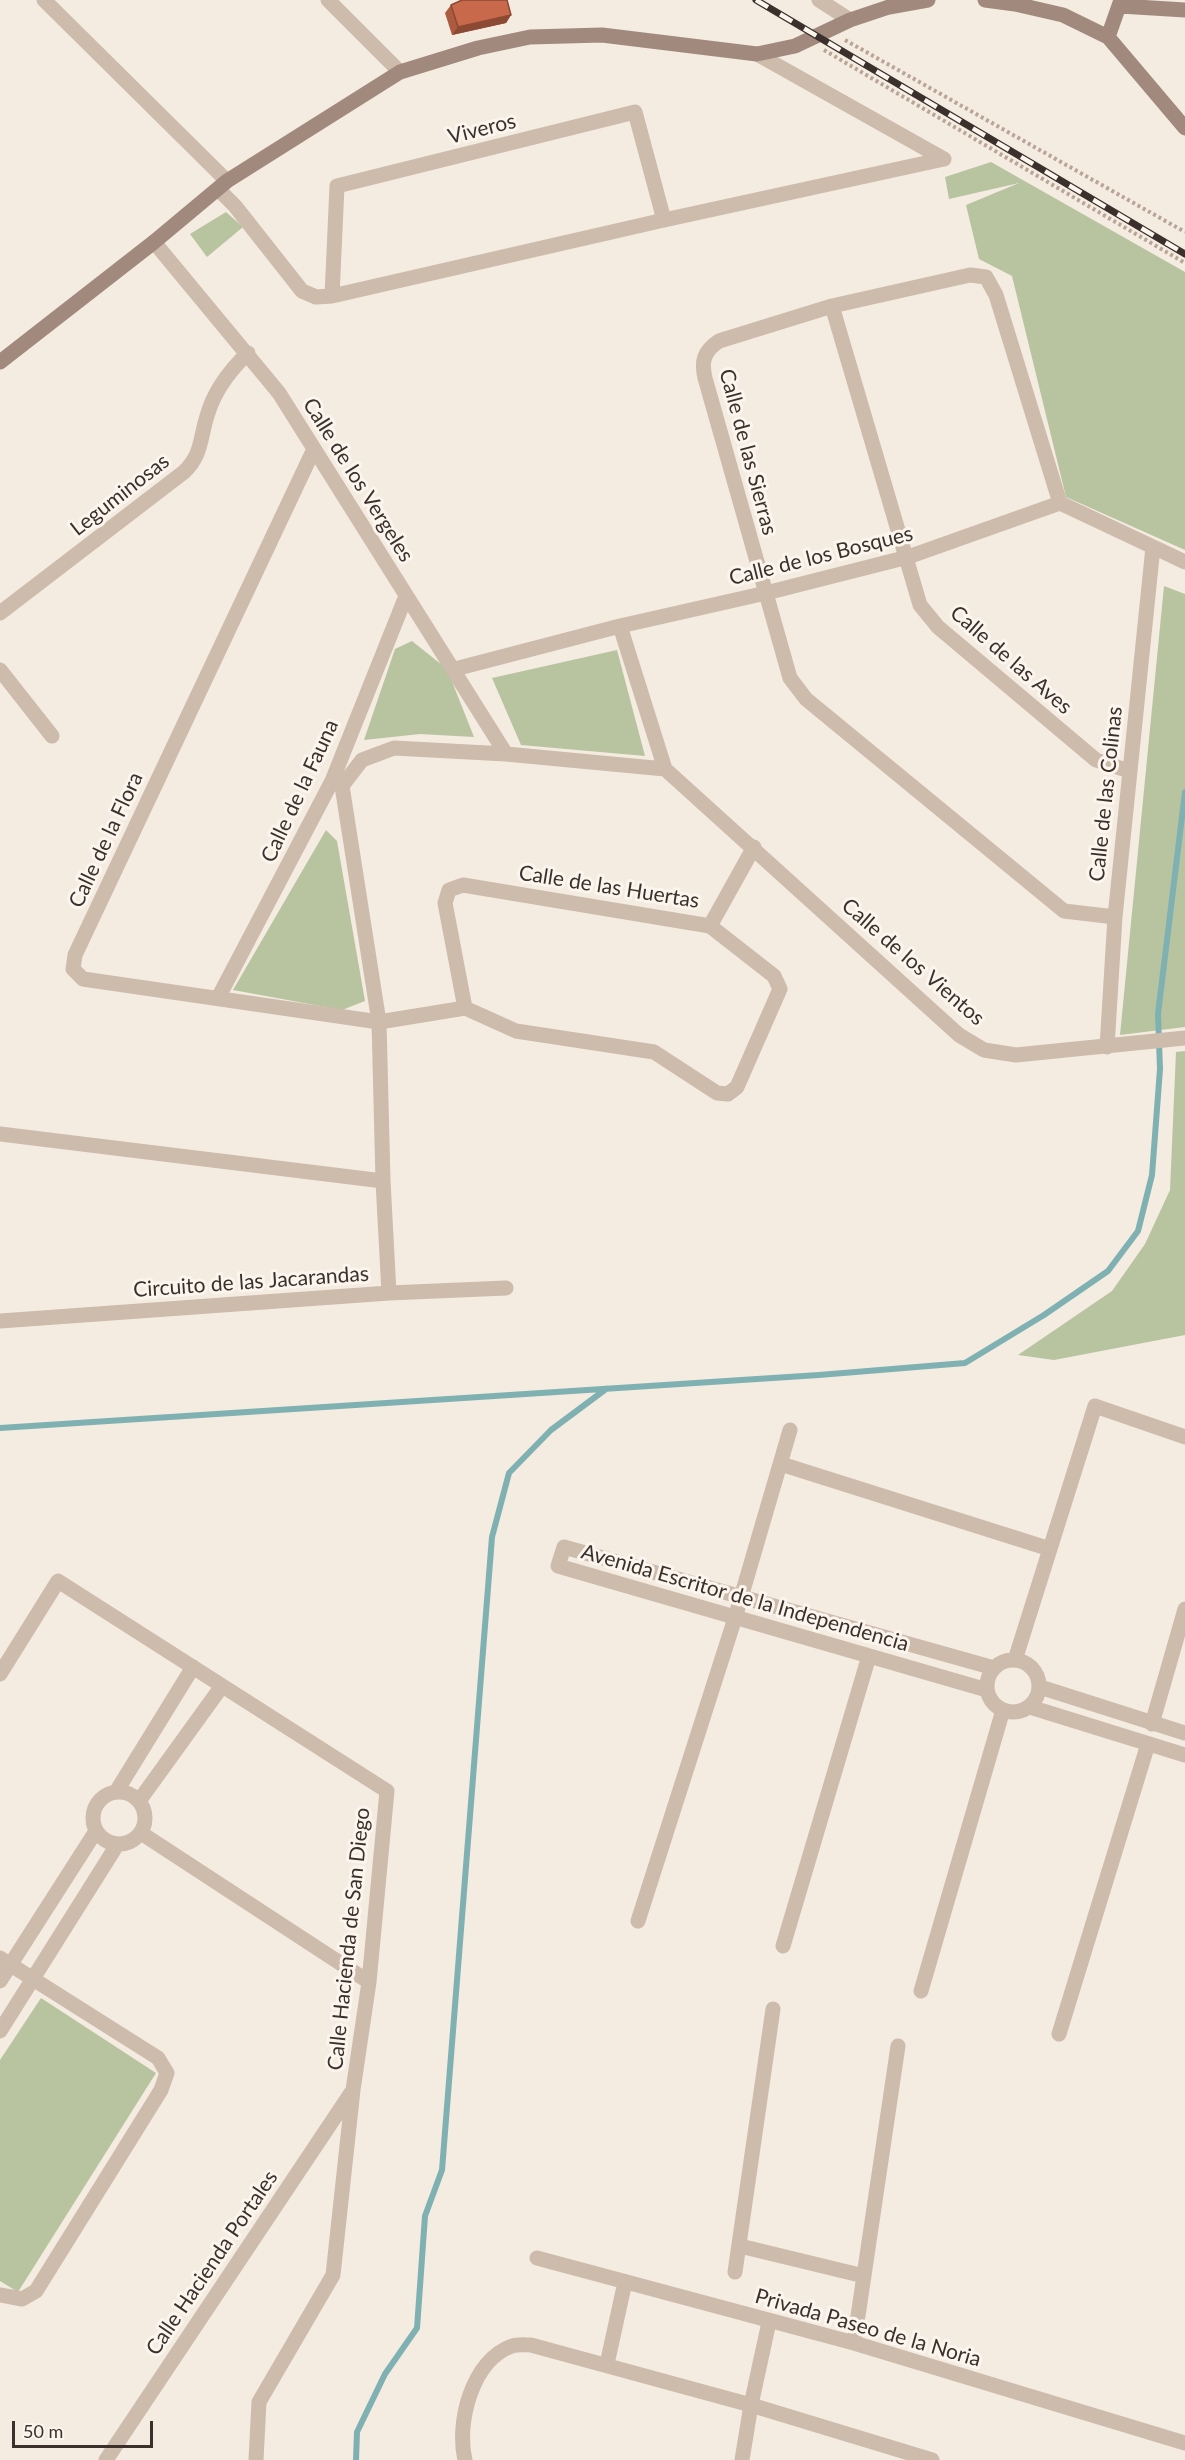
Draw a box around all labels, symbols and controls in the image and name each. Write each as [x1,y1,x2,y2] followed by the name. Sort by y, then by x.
[445,108,519,150] street label: Viveros
[714,366,782,538] street label: Calle de las Sierras
[297,393,419,567] street label: Calle de los Vergeles
[66,449,174,541] street label: Leguminosas
[727,521,915,591] street label: Calle de los Bosques
[945,600,1077,720] street label: Calle de las Aves
[1084,705,1128,883] street label: Calle de las Colinas
[256,716,344,866] street label: Calle de la Fauna
[64,768,148,912] street label: Calle de la Flora
[517,860,701,914] street label: Calle de las Huertas
[837,893,989,1031] street label: Calle de los Vientos
[132,1261,370,1303] street label: Circuito de las Jacarandas
[578,1539,912,1657] street label: Avenida Escritor de la Independencia
[323,1806,375,2072] street label: Calle Hacienda de San Diego
[141,2166,283,2360] street label: Calle Hacienda Portales
[752,2284,984,2372] street label: Privada Paseo de la Noria
[15,2409,156,2447] scale bar
[23,2420,63,2442] text: 50 m

